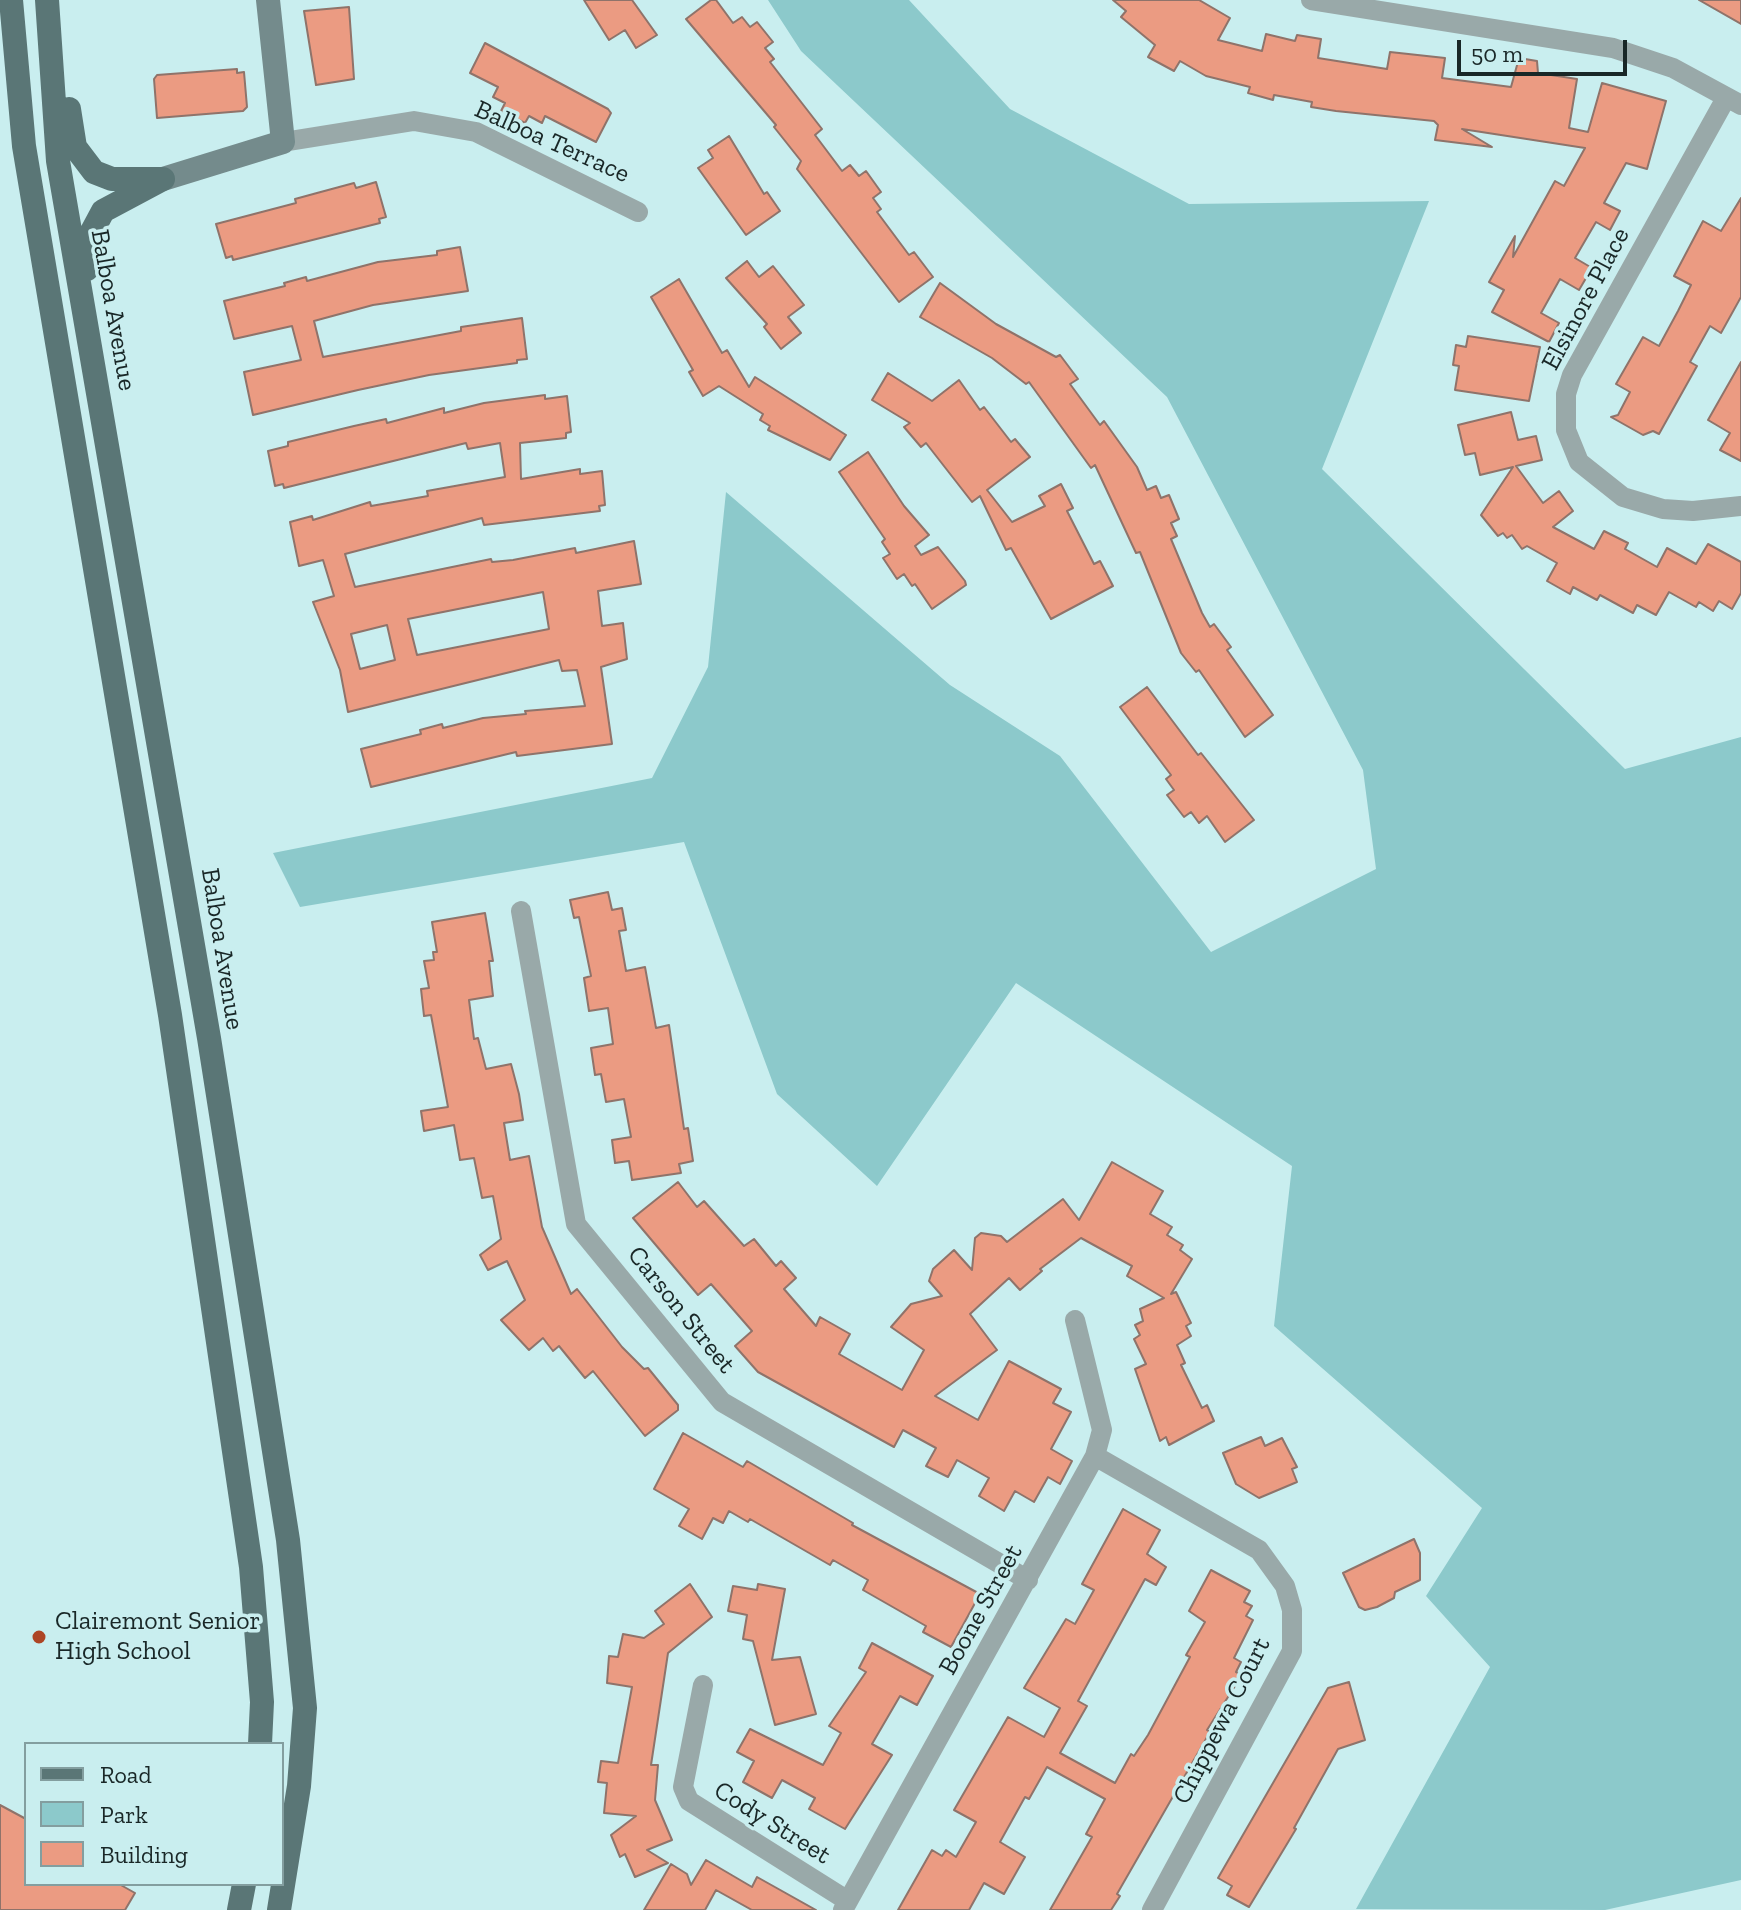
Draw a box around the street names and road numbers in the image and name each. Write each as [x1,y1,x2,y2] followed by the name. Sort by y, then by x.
[470,94,634,190] street label: Balboa Terrace
[1535,222,1637,376] street label: Elsinore Place
[83,227,143,393] street label: Balboa Avenue
[194,866,250,1032] street label: Balboa Avenue
[620,1240,742,1380] street label: Carson Street
[932,1540,1030,1680] street label: Boone Street
[1167,1632,1277,1810] street label: Chippewa Court
[708,1775,836,1871] street label: Cody Street

